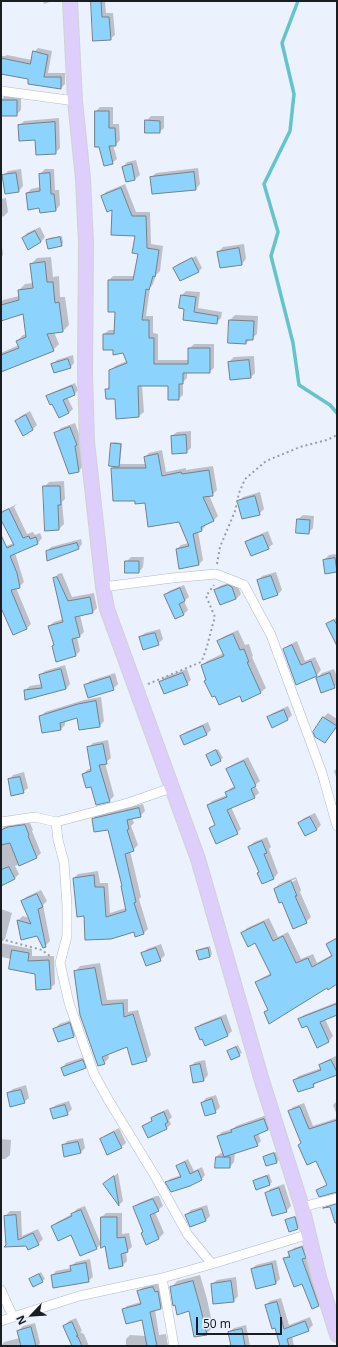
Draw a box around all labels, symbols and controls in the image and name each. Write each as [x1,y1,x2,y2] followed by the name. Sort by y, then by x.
[12,1295,52,1335] north arrow
[198,1309,284,1335] scale bar
[12,1313,29,1328] text: N
[203,1315,231,1332] text: 50 m

